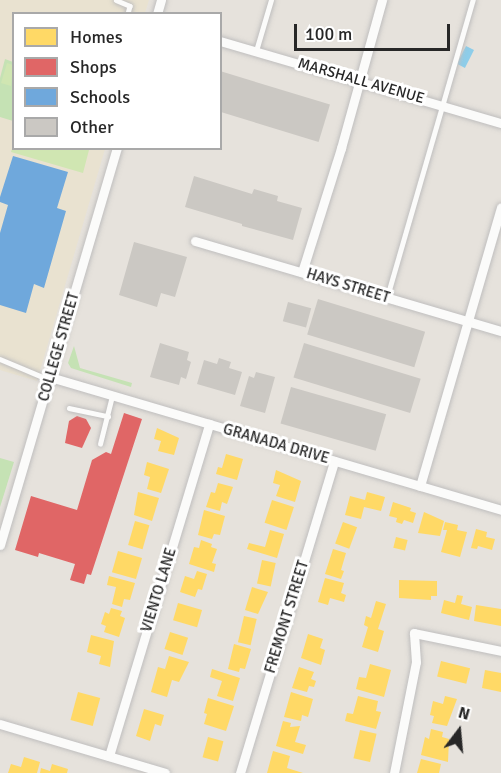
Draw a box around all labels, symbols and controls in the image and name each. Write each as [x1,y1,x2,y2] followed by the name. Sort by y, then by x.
[12,12,222,150] legend
[297,12,453,50] scale bar
[305,23,352,45] text: 100 m
[70,26,123,48] text: Homes
[296,54,426,108] street label: MARSHALL AVENUE
[70,56,117,78] text: Shops
[70,86,130,108] text: Schools
[70,116,114,138] text: Other
[304,265,392,307] street label: HAYS STREET
[35,290,83,404] street label: COLLEGE STREET
[221,420,331,468] street label: GRANADA DRIVE
[138,546,180,634] street label: VIENTO LANE
[261,558,313,676] street label: FREMONT STREET
[429,701,489,761] north arrow
[456,703,472,725] text: N

